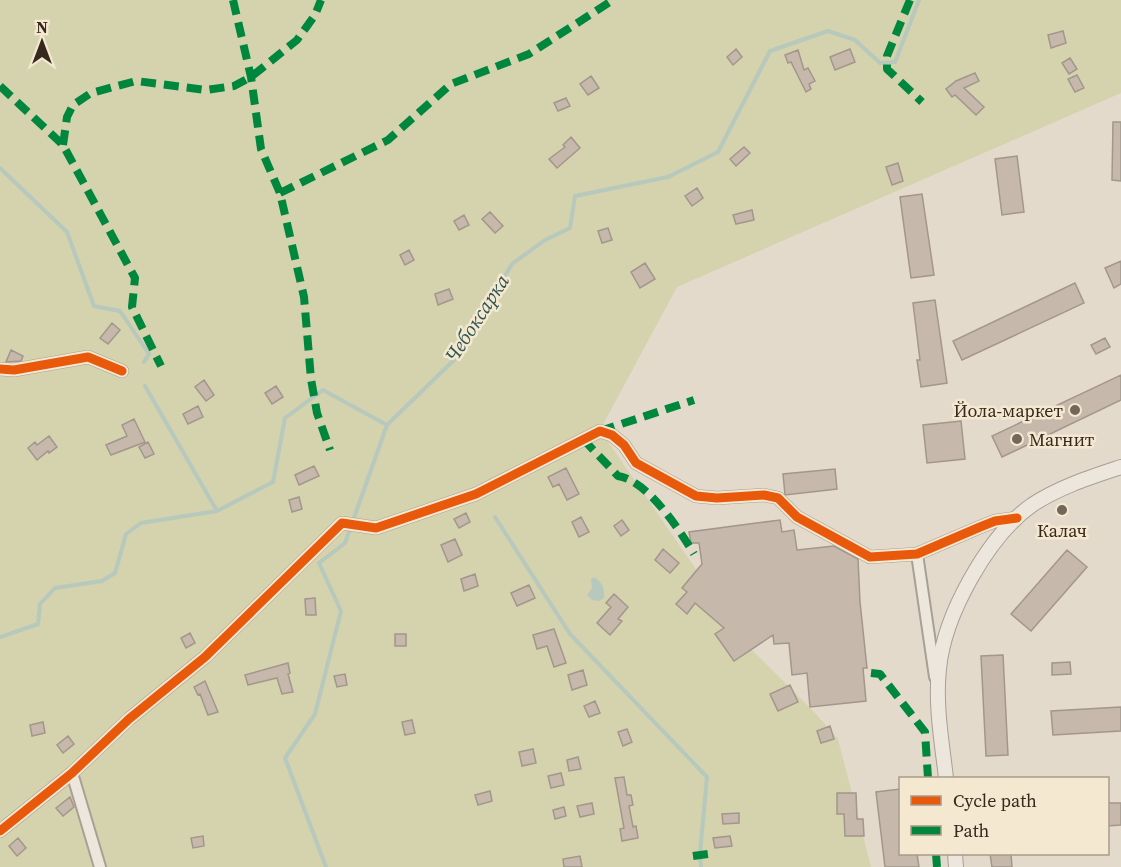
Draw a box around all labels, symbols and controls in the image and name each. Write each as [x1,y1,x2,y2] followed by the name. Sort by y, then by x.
[12,12,72,72] north arrow
[36,16,48,38] text: N
[438,268,516,367] water label: Чебоксарка
[954,398,1063,423] place label: Йола-маркет
[1068,403,1082,417] marker: Йола-маркет
[1029,427,1095,452] place label: Магнит
[1010,432,1024,446] marker: Магнит
[1055,503,1069,517] marker: Калач
[1037,518,1087,543] place label: Калач
[899,777,1109,855] legend
[953,788,1037,813] text: Cycle path
[953,818,990,843] text: Path

